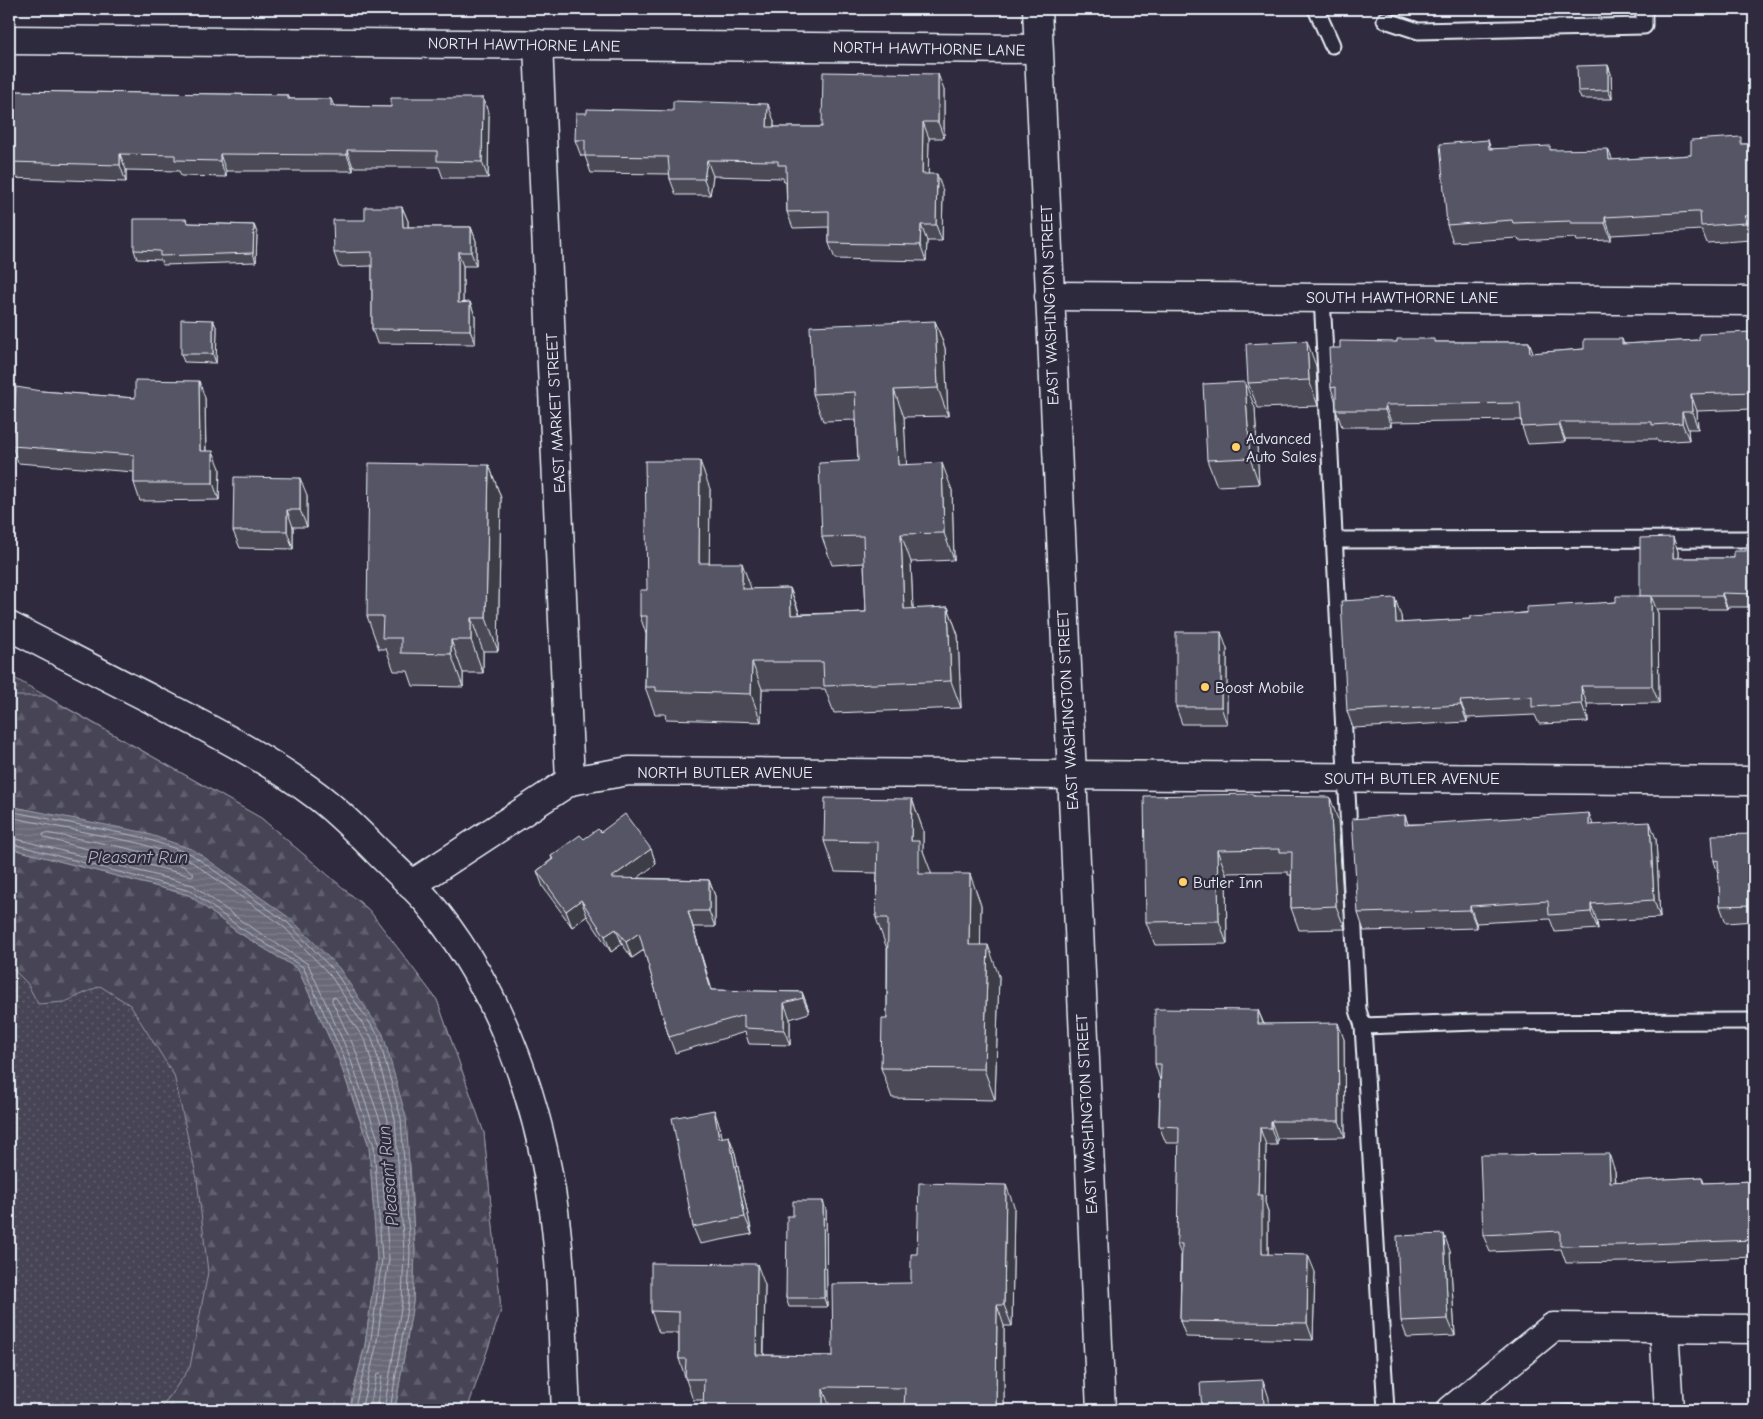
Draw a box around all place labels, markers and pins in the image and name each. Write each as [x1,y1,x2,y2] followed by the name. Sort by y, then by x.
[1246,430,1317,466] place label: Advanced Auto Sales
[1230,441,1242,453] marker: Advanced Auto Sales
[1215,679,1304,697] place label: Boost Mobile
[1199,681,1211,693] marker: Boost Mobile
[1193,874,1263,892] place label: Butler Inn
[1177,876,1189,888] marker: Butler Inn

